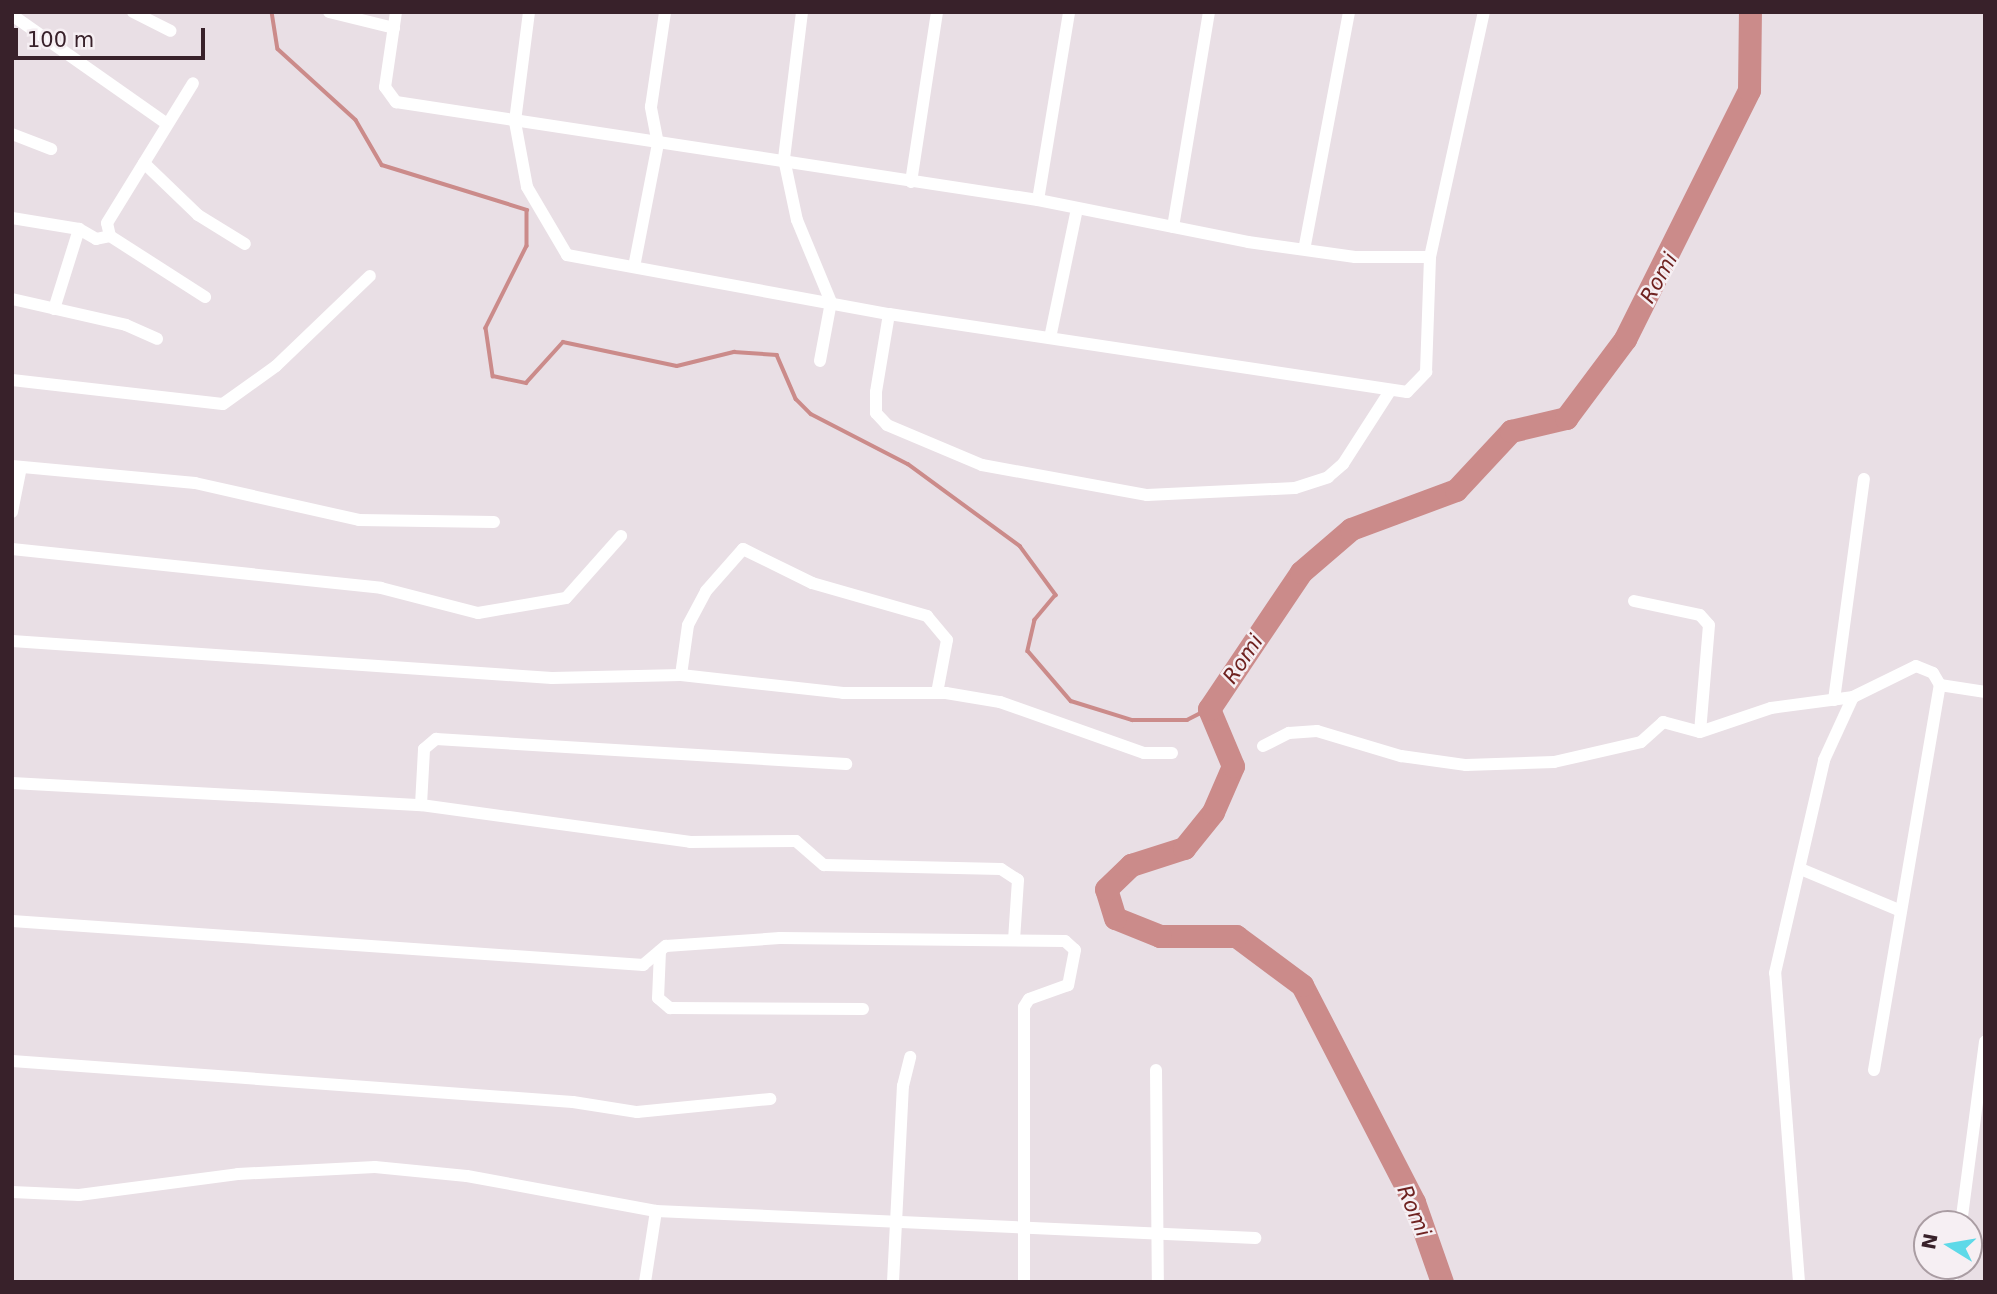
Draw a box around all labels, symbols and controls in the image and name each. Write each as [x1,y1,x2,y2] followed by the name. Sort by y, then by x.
[18,14,208,58] scale bar
[27,28,94,52] text: 100 m
[1635,248,1683,308] water label: Romi
[1218,630,1268,688] water label: Romi
[1392,1181,1436,1241] water label: Romi
[1913,1210,1983,1280] north arrow
[1917,1231,1942,1251] text: N

